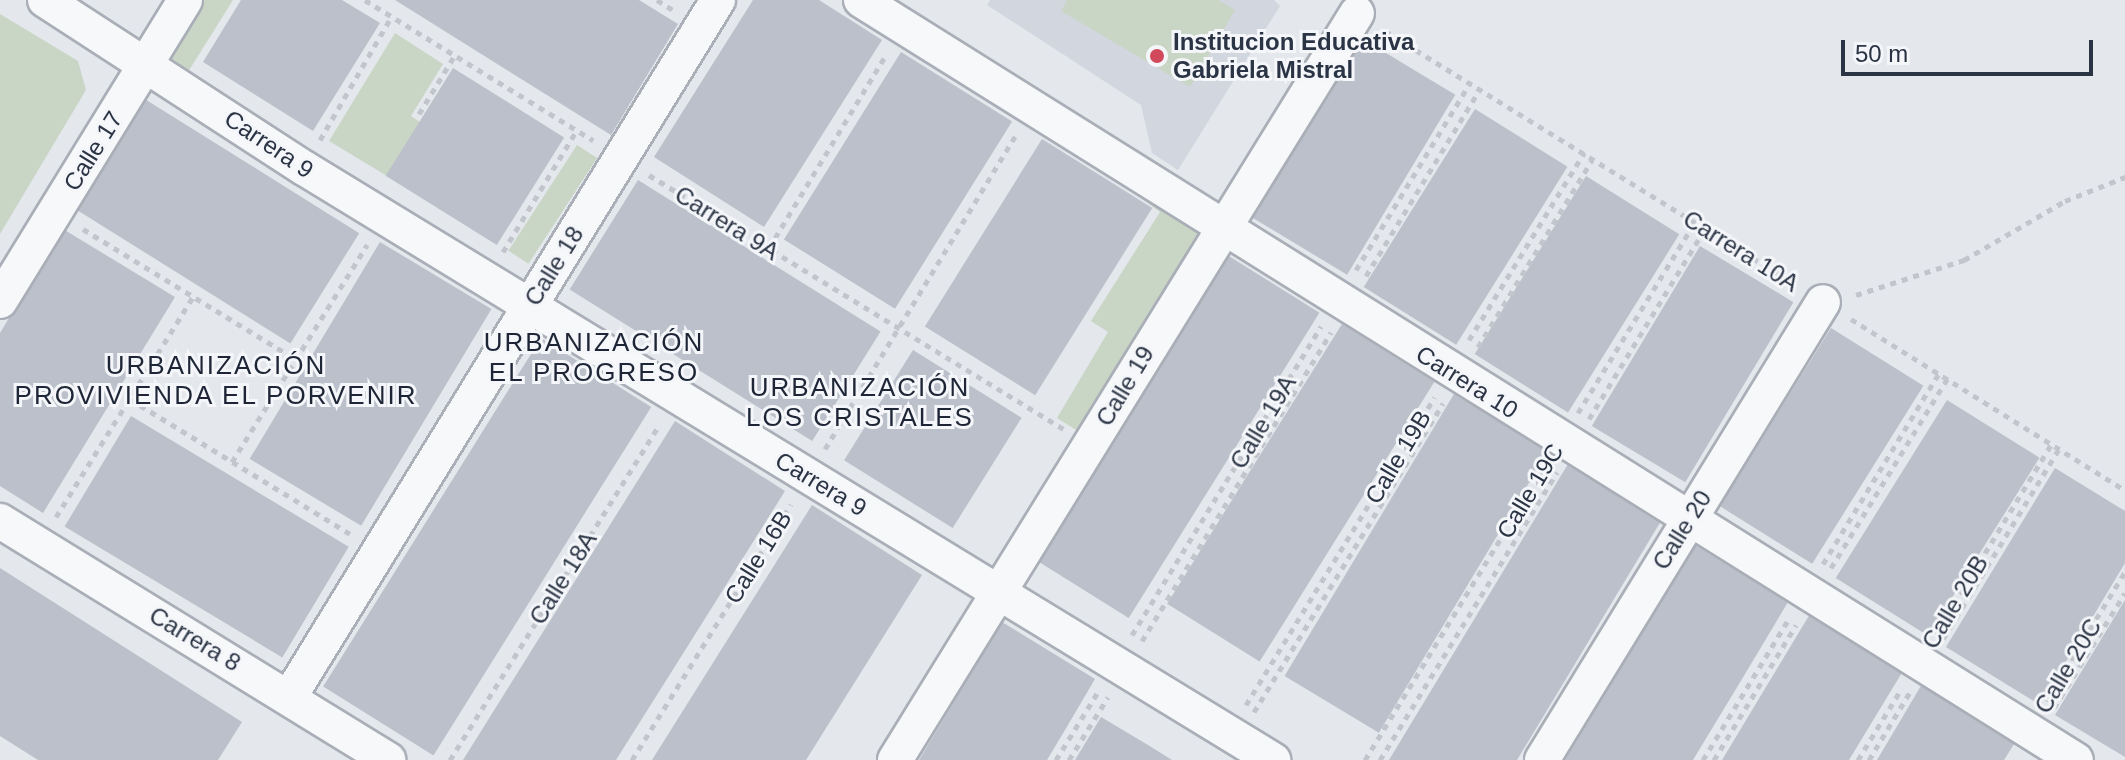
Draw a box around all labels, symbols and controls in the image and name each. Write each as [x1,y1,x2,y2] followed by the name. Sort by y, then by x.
[1845,24,2097,74] scale bar
[1173,28,1414,84] place label: Institucion Educativa Gabriela Mistral
[1855,40,1908,67] text: 50 m
[1148,47,1166,65] marker: Institucion Educativa Gabriela Mistral
[219,104,319,184] street label: Carrera 9
[57,106,129,196] street label: Calle 17
[670,180,784,266] street label: Carrera 9A
[1678,204,1804,298] street label: Carrera 10A
[518,221,590,311] street label: Calle 18
[484,327,704,388] district label: URBANIZACIÓN EL PROGRESO
[1411,339,1523,425] street label: Carrera 10
[1090,341,1160,431] street label: Calle 19
[13,350,419,412] district label: URBANIZACIÓN PROVIVIENDA EL PORVENIR
[1224,370,1302,474] street label: Calle 19A
[746,372,974,434] district label: URBANIZACIÓN LOS CRISTALES
[1359,405,1437,509] street label: Calle 19B
[1491,438,1569,544] street label: Calle 19C
[770,446,872,522] street label: Carrera 9
[1646,485,1718,575] street label: Calle 20
[718,505,798,609] street label: Calle 16B
[523,526,603,630] street label: Calle 18A
[1916,550,1994,654] street label: Calle 20B
[144,601,246,677] street label: Carrera 8
[2029,613,2107,719] street label: Calle 20C

